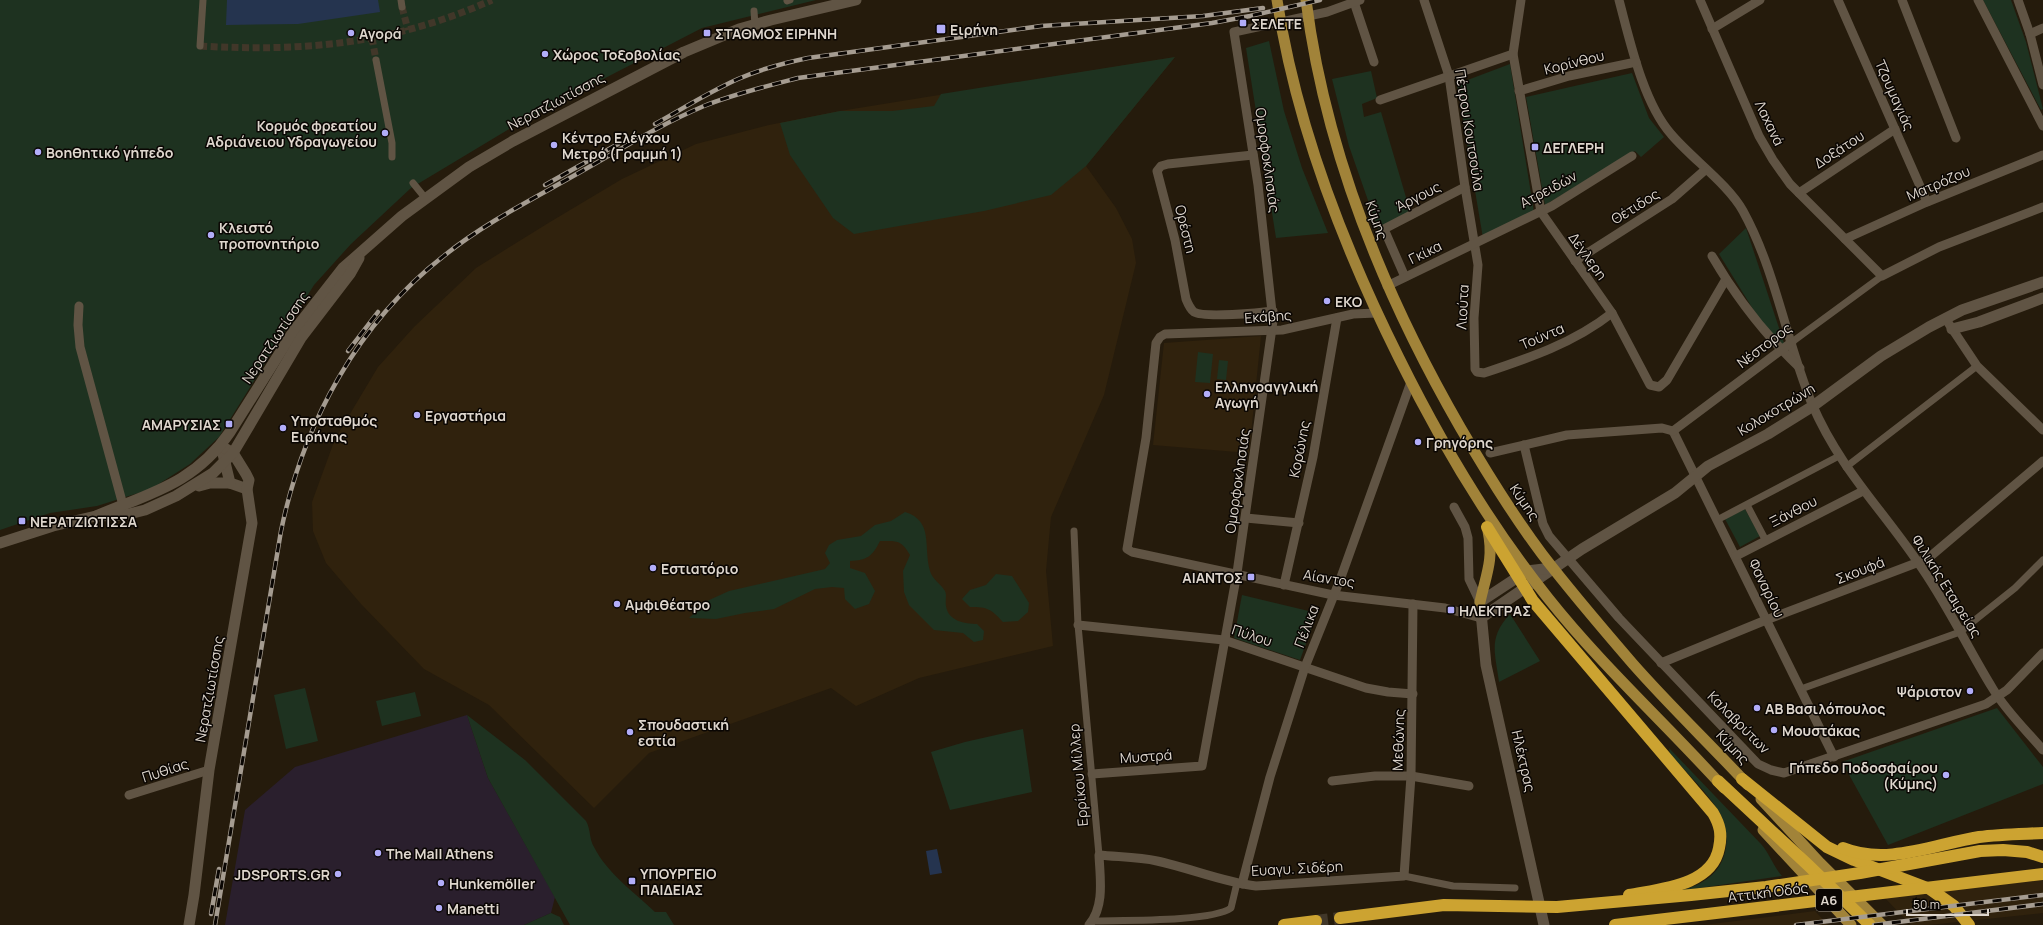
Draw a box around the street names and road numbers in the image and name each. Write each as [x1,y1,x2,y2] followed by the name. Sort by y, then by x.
[1542,45,1606,79] street label: Κορίνθου
[1871,57,1919,134] street label: Τζουμαγιάς
[504,67,608,135] street label: Νερατζιωτίσσης
[1451,68,1489,192] street label: Πέτρου Κουτσούλα
[1751,97,1789,149] street label: Λαχανά
[1251,106,1285,214] street label: Ομορφοκλησιάς
[1810,126,1868,172] street label: Δοξάτου
[1903,161,1973,205] street label: Ματρόζου
[1516,166,1580,212] street label: Ατρειδών
[1392,177,1444,215] street label: Άργους
[1607,184,1663,228] street label: Θέτιδος
[1361,198,1393,242] street label: Κύμης
[1171,203,1201,255] street label: Ορέστη
[1564,229,1612,283] street label: Δέγλερη
[1405,236,1445,268] street label: Γκίκα
[1451,284,1473,330] street label: Λιούτα
[237,287,313,387] street label: Νερατζιωτίσσης
[1244,305,1292,327] street label: Εκάβης
[1517,318,1567,354] street label: Τούντα
[1733,318,1796,372] street label: Νέστορος
[1734,378,1818,440] street label: Κολοκοτρώνη
[1284,418,1314,479] street label: Κορώνης
[1220,427,1254,535] street label: Ομορφοκλησιάς
[1506,480,1544,524] street label: Κύμης
[1766,491,1820,531] street label: Ξάνθου
[1908,531,1986,641] street label: Φιλικής Εταιρείας
[1833,552,1887,588] street label: Σκουφά
[1745,555,1789,621] street label: Φαναρίου
[1302,565,1356,591] street label: Αίαντος
[1289,602,1323,650] street label: Πέλικα
[1229,620,1275,650] street label: Πύλου
[190,634,228,744] street label: Νερατζιωτίσσης
[1704,687,1774,757] street label: Καλαβρύτων
[1387,709,1409,771] street label: Μεθώνης
[1064,723,1092,827] street label: Ερρίκου Μίλλερ
[1712,726,1754,768] street label: Κύμης
[1508,728,1540,794] street label: Ηλέκτρας
[1119,745,1173,767] street label: Μυστρά
[139,753,191,786] street label: Πυθίας
[1251,856,1343,880] street label: Ευαγυ. Σιδέρη
[1727,878,1810,906] street label: Αττική Οδός
[1816,889,1842,911] road number: Α6

